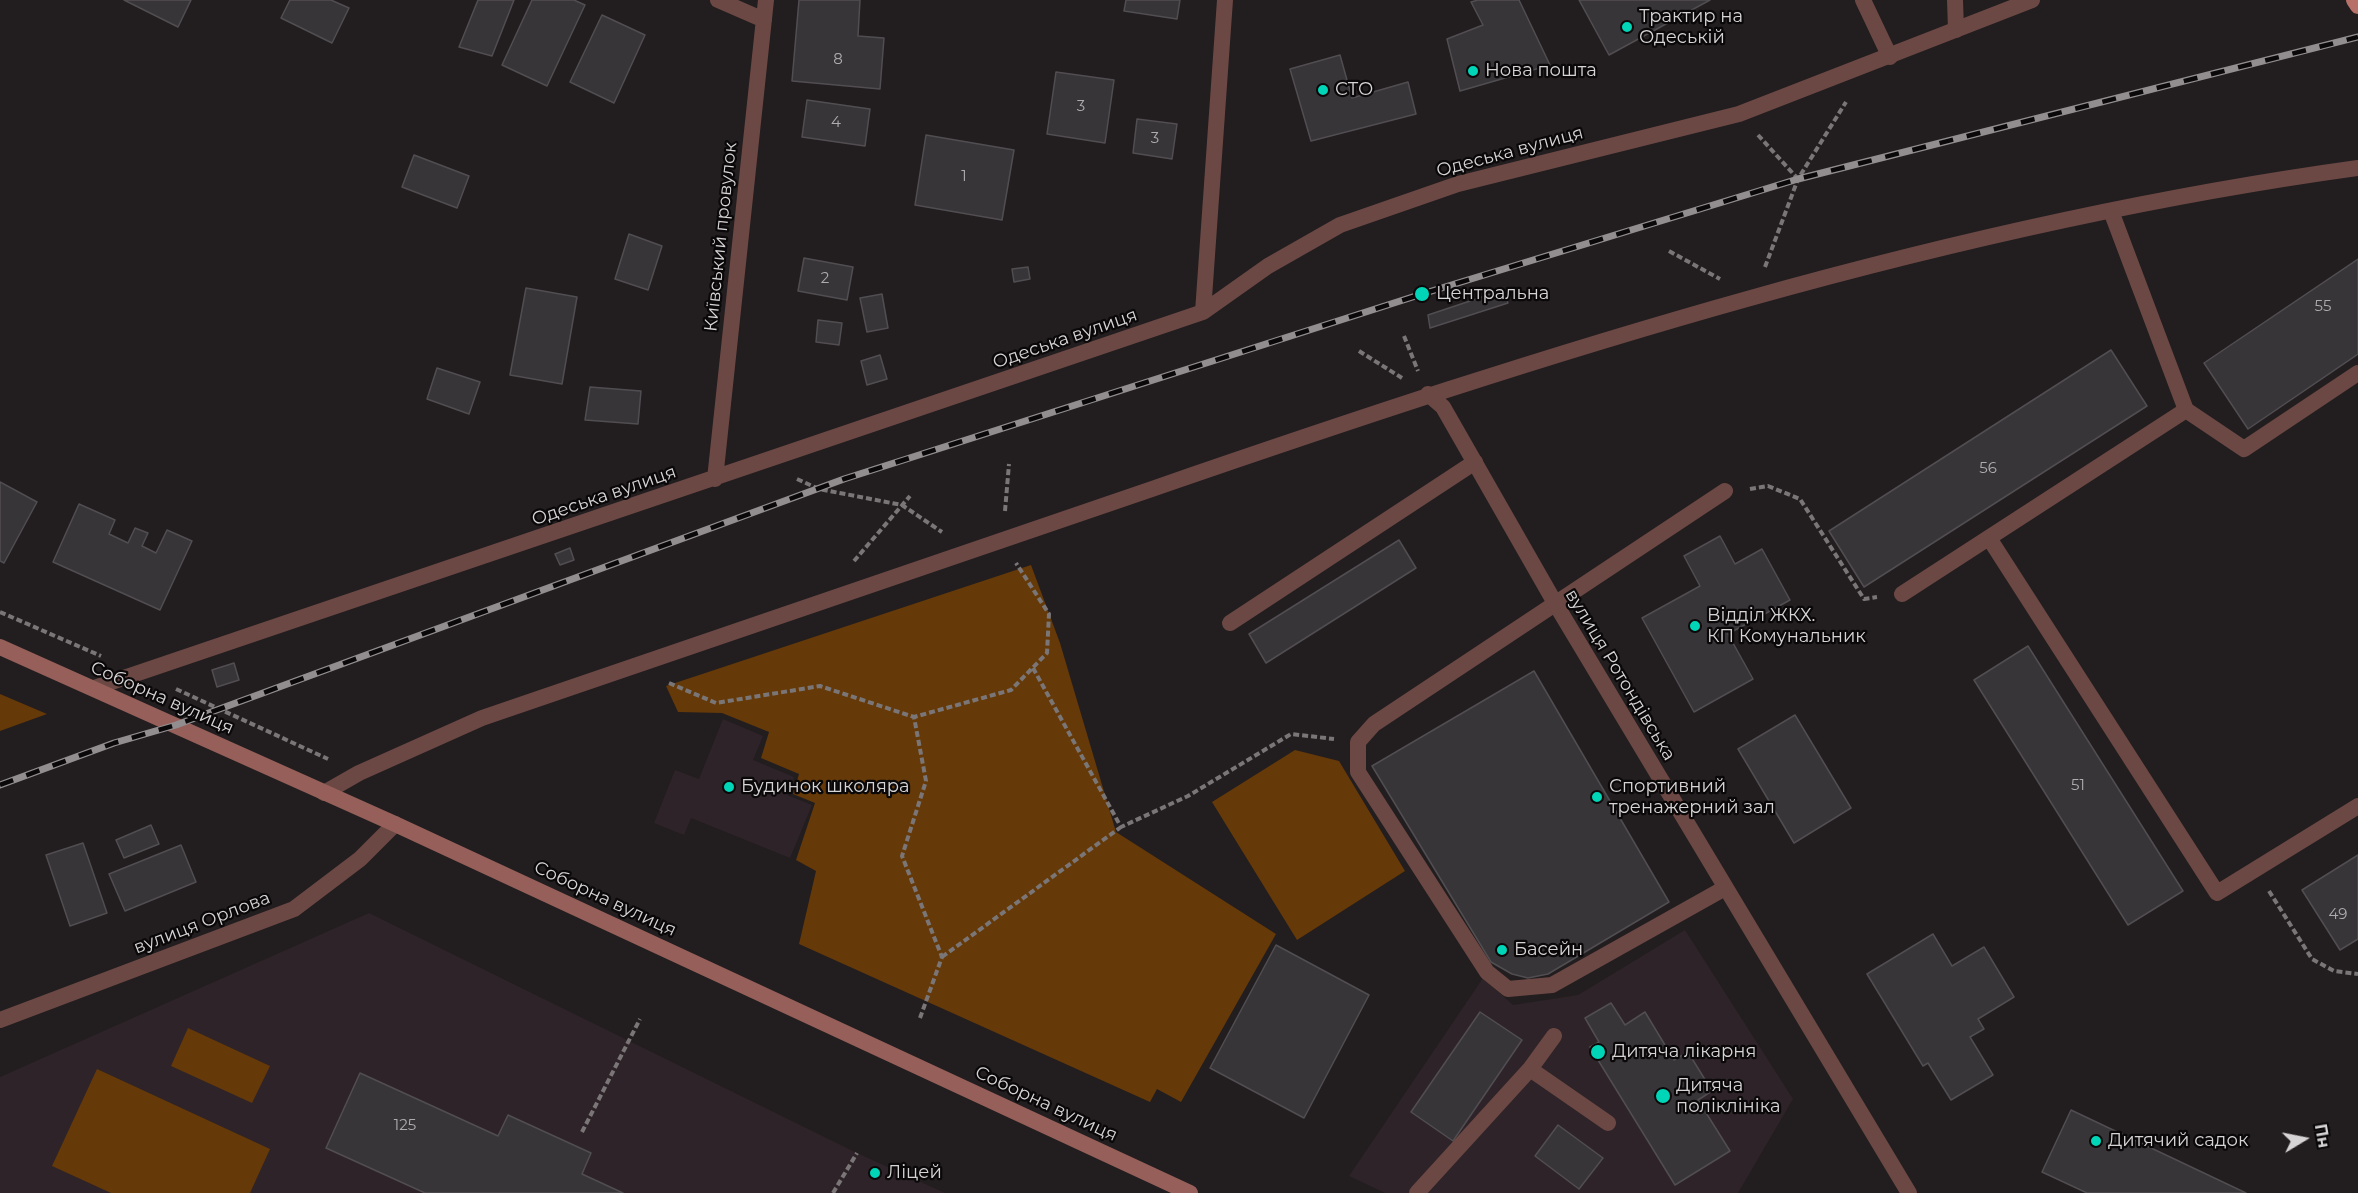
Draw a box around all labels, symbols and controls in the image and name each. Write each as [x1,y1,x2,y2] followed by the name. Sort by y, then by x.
[1639,6,1743,48] place label: Трактир на Одеській
[1620,20,1634,34] marker: Трактир на Одеській
[833,51,843,69] house number: 8
[1485,60,1597,82] place label: Нова пошта
[1466,64,1480,78] marker: Нова пошта
[1335,79,1373,101] place label: СТО
[1316,83,1330,97] marker: СТО
[1077,98,1085,116] house number: 3
[831,114,841,132] house number: 4
[1434,122,1586,182] street label: Одеська вулиця
[1151,130,1159,148] house number: 3
[700,141,742,333] street label: Київський провулок
[961,168,967,186] house number: 1
[821,270,829,288] house number: 2
[1436,283,1549,305] place label: Центральна
[1413,285,1431,303] marker: Центральна
[2315,298,2331,316] house number: 55
[990,304,1140,374] street label: Одеська вулиця
[1979,460,1997,478] house number: 56
[529,461,679,531] street label: Одеська вулиця
[1560,585,1680,765] street label: вулиця Ротондівська
[1707,605,1866,648] place label: Відділ ЖКХ. КП Комунальник
[1688,619,1702,633] marker: Відділ ЖКХ. КП Комунальник
[87,657,237,739] street label: Соборна вулиця
[741,776,910,798] place label: Будинок школяра
[1609,776,1775,818] place label: Спортивний тренажерний зал
[2071,777,2085,795] house number: 51
[722,780,736,794] marker: Будинок школяра
[1590,790,1604,804] marker: Спортивний тренажерний зал
[530,857,680,941] street label: Соборна вулиця
[131,887,273,959] street label: вулиця Орлова
[2329,906,2347,924] house number: 49
[1514,939,1583,961] place label: Басейн
[1495,943,1509,957] marker: Басейн
[1612,1041,1756,1063] place label: Дитяча лікарня
[1589,1043,1607,1061] marker: Дитяча лікарня
[971,1062,1121,1146] street label: Соборна вулиця
[1676,1075,1780,1118] place label: Дитяча поліклініка
[1654,1087,1672,1105] marker: Дитяча поліклініка
[2274,1109,2334,1169] north arrow
[394,1117,416,1135] house number: 125
[2311,1122,2334,1149] text: Пн
[2108,1130,2248,1152] place label: Дитячий садок
[2089,1134,2103,1148] marker: Дитячий садок
[887,1162,942,1184] place label: Ліцей
[868,1166,882,1180] marker: Ліцей

